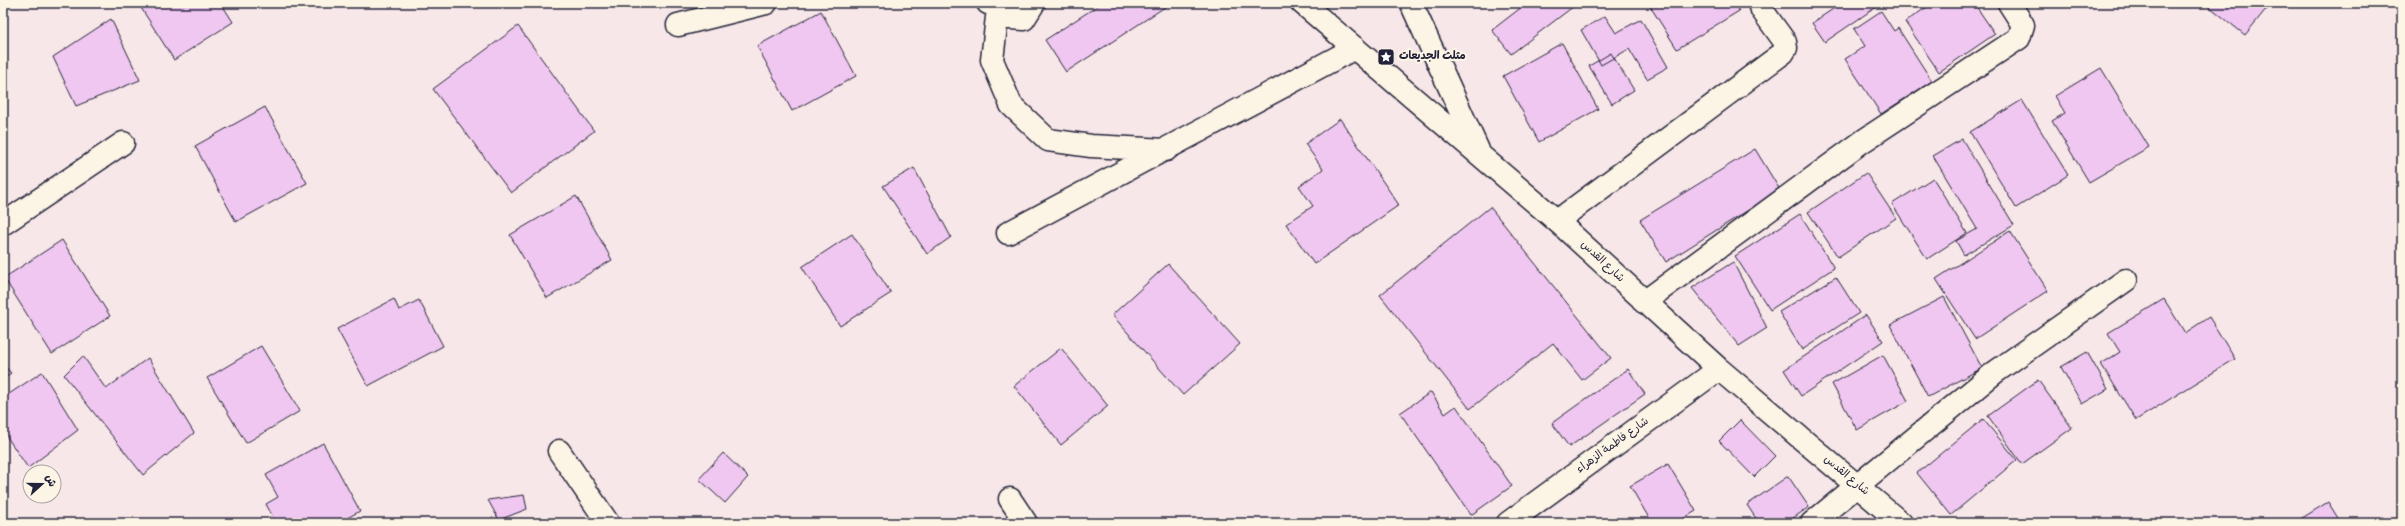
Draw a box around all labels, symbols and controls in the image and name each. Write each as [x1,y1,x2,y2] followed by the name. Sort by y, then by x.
[1376,47,1396,67] place icon: مثلث الجديعات
[1399,50,1466,63] place label: مثلث الجديعات
[1577,238,1627,286] street label: شارع القدس
[1574,415,1652,477] street label: شارع فاطمة الزهراء
[1820,453,1872,499] street label: شارع القدس
[22,464,62,504] north arrow
[42,473,57,489] text: ش

